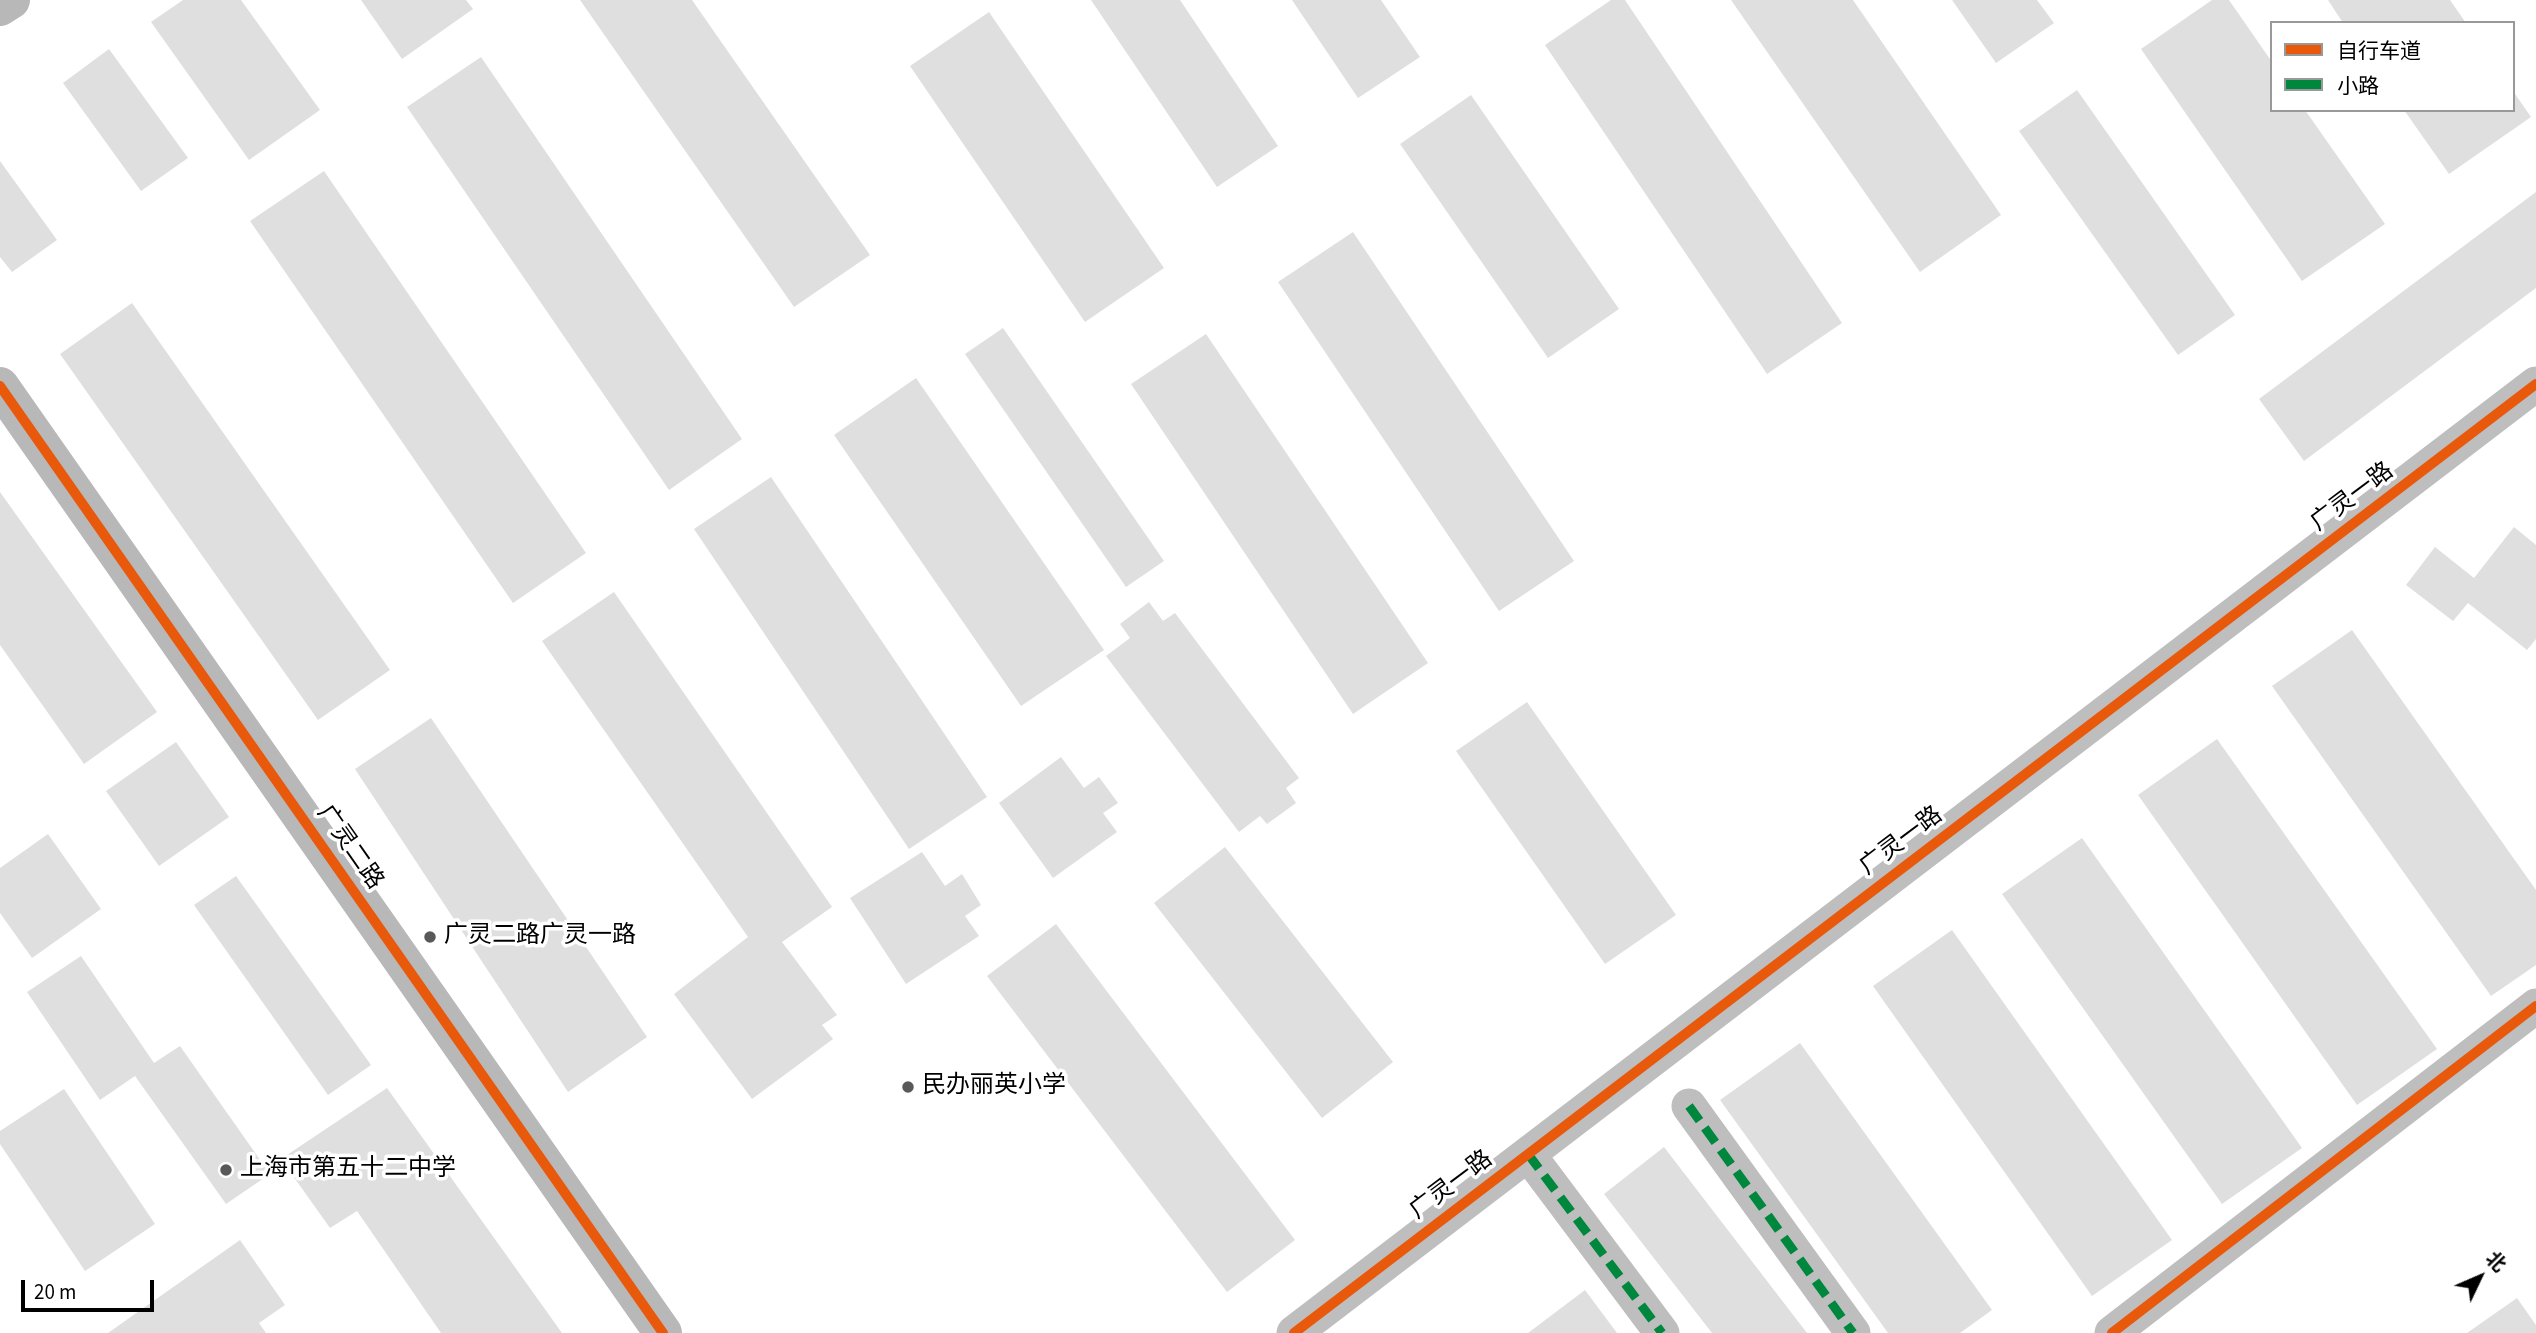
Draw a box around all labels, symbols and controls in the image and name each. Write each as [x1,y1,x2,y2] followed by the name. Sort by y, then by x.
[2270,21,2515,112] legend
[2337,36,2421,66] text: 自行车道
[2337,71,2379,101] text: 小路
[2306,458,2400,538] street label: 广灵一路
[310,800,388,896] street label: 广灵二路
[1855,802,1949,882] street label: 广灵一路
[444,923,636,951] place label: 广灵二路广灵一路
[422,929,438,945] marker: 广灵二路广灵一路
[922,1073,1066,1101] place label: 民办丽英小学
[900,1079,916,1095] marker: 民办丽英小学
[1405,1146,1499,1226] street label: 广灵一路
[240,1156,456,1184] place label: 上海市第五十二中学
[218,1162,234,1178] marker: 上海市第五十二中学
[2445,1242,2515,1312] north arrow
[2479,1246,2512,1278] text: 北
[24,1266,158,1310] scale bar
[34,1277,76,1307] text: 20 m

